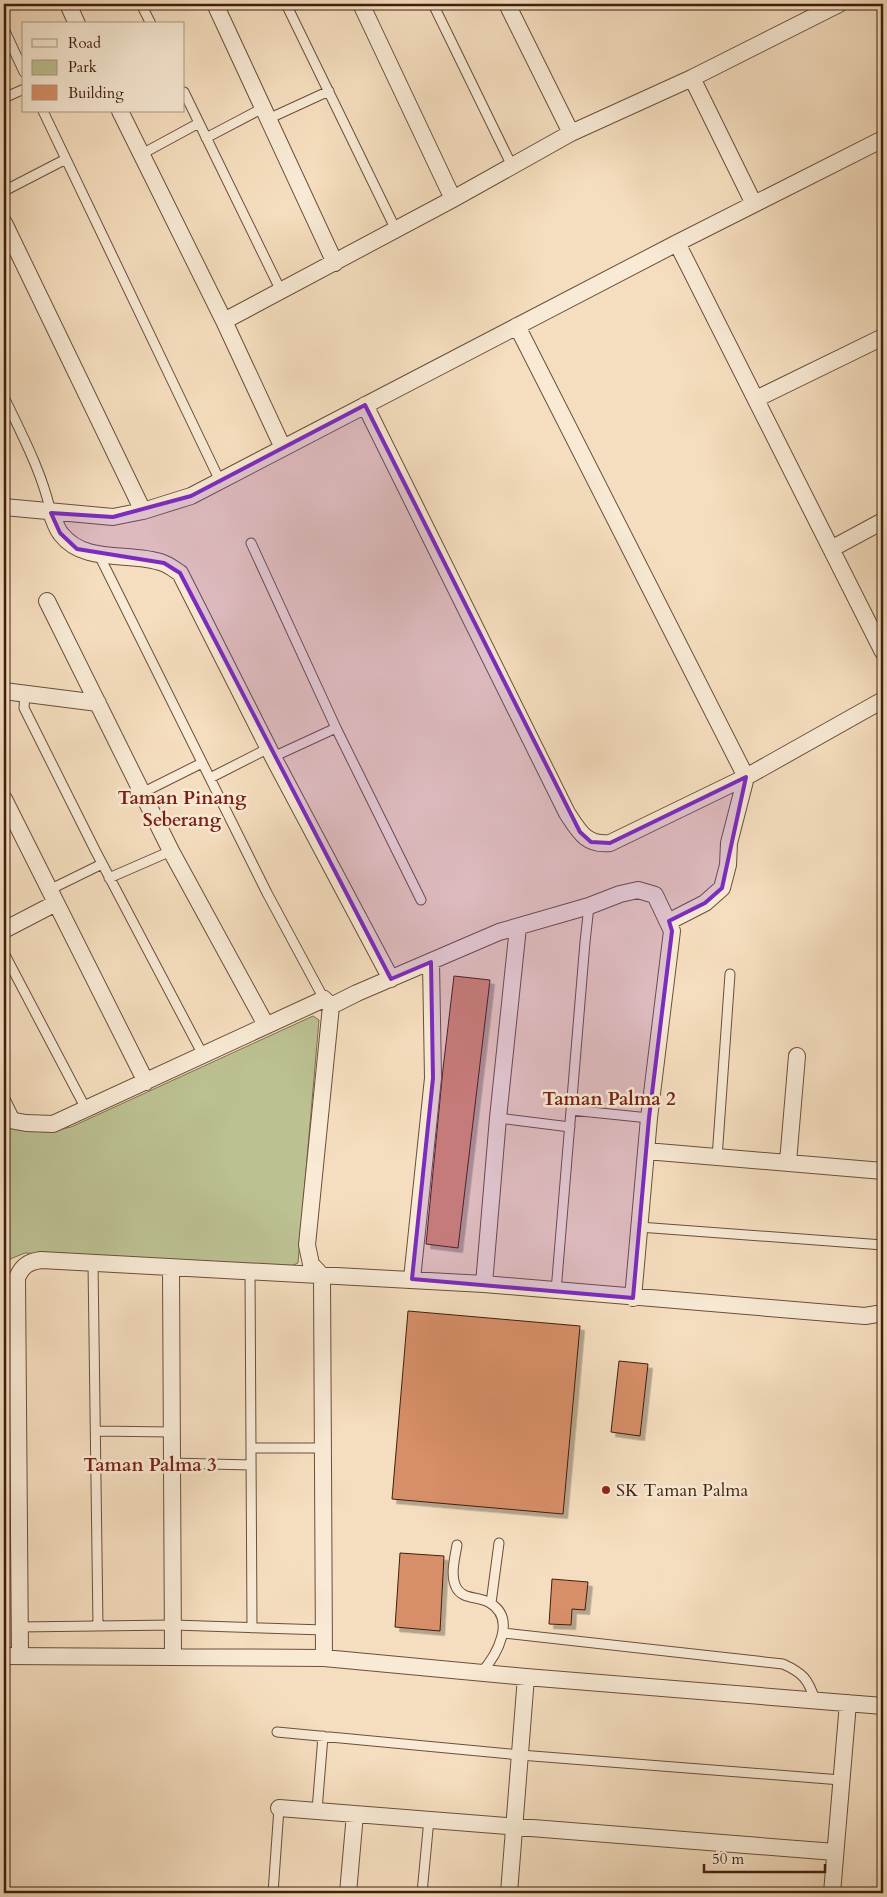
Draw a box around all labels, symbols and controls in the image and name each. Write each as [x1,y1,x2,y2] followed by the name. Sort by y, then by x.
[22,22,185,112] legend
[68,33,101,53] text: Road
[68,57,97,77] text: Park
[68,83,124,103] text: Building
[118,785,247,833] district label: Taman Pinang Seberang
[542,1086,676,1112] district label: Taman Palma 2
[83,1452,217,1478] district label: Taman Palma 3
[616,1478,749,1503] place label: SK Taman Palma
[600,1484,612,1496] marker: SK Taman Palma
[704,1842,826,1874] scale bar
[712,1849,744,1869] text: 50 m

